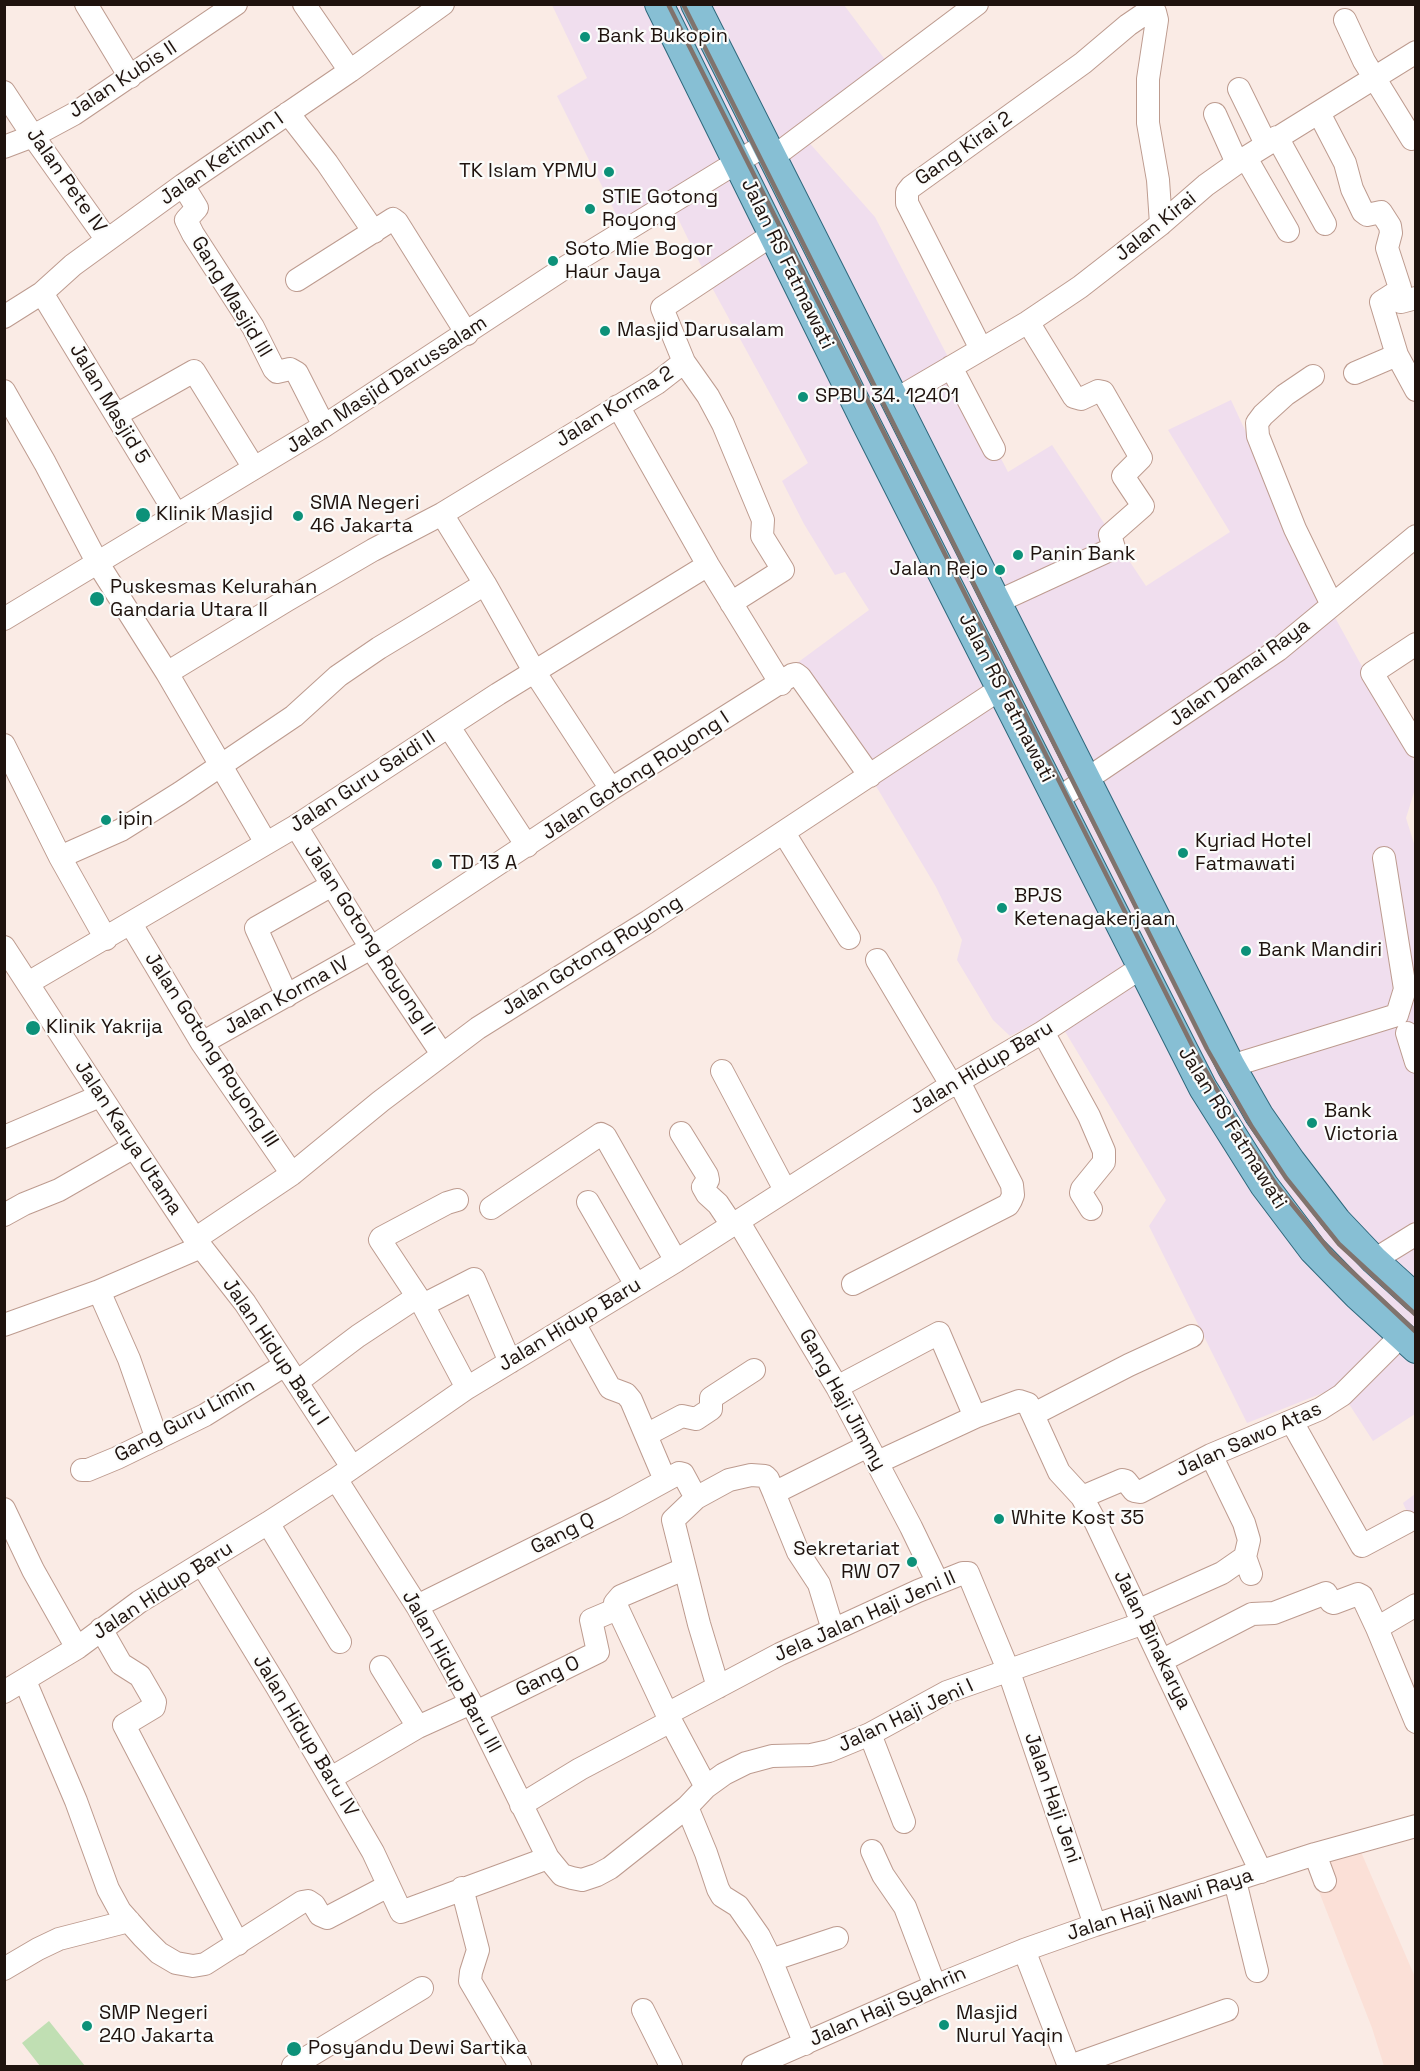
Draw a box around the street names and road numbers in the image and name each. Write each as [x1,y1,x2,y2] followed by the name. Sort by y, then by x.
[64,36,182,124] street label: Jalan Kubis II
[155,107,289,211] street label: Jalan Ketimun I
[911,107,1017,191] street label: Gang Kirai 2
[21,124,111,238] street label: Jalan Pete IV
[735,175,839,353] street label: Jalan RS Fatmawati
[1111,187,1201,267] street label: Jalan Kirai
[186,232,276,362] street label: Gang Masjid III
[282,311,492,459] street label: Jalan Masjid Darussalam
[64,340,154,468] street label: Jalan Masjid 5
[552,361,678,453] street label: Jalan Korma 2
[953,609,1059,787] street label: Jalan RS Fatmawati
[1165,614,1315,732] street label: Jalan Damai Raya
[538,707,734,845] street label: Jalan Gotong Royong I
[286,726,440,838] street label: Jalan Guru Saidi II
[298,840,440,1040] street label: Jalan Gotong Royong II
[497,891,687,1021] street label: Jalan Gotong Royong
[139,948,283,1152] street label: Jalan Gotong Royong III
[220,952,354,1040] street label: Jalan Korma IV
[906,1016,1058,1120] street label: Jalan Hidup Baru
[1172,1042,1292,1214] street label: Jalan RS Fatmawati
[69,1056,187,1220] street label: Jalan Karya Utama
[494,1273,646,1377] street label: Jalan Hidup Baru
[217,1274,333,1430] street label: Jalan Hidup Baru I
[793,1325,891,1475] street label: Gang Haji Jimmy
[111,1374,259,1468] street label: Gang Guru Limin
[1172,1397,1326,1483] street label: Jalan Sawo Atas
[527,1508,599,1560] street label: Gang Q
[88,1537,238,1645] street label: Jalan Hidup Baru
[770,1566,960,1668] street label: Jela Jalan Haji Jeni II
[1108,1566,1196,1714] street label: Jalan Binakarya
[396,1587,506,1757] street label: Jalan Hidup Baru III
[247,1651,363,1821] street label: Jalan Hidup Baru IV
[512,1651,584,1703] street label: Gang O
[834,1674,978,1758] street label: Jalan Haji Jeni I
[1018,1730,1086,1866] street label: Jalan Haji Jeni
[1064,1864,1256,1946] street label: Jalan Haji Nawi Raya
[806,1962,970,2052] street label: Jalan Haji Syahrin

